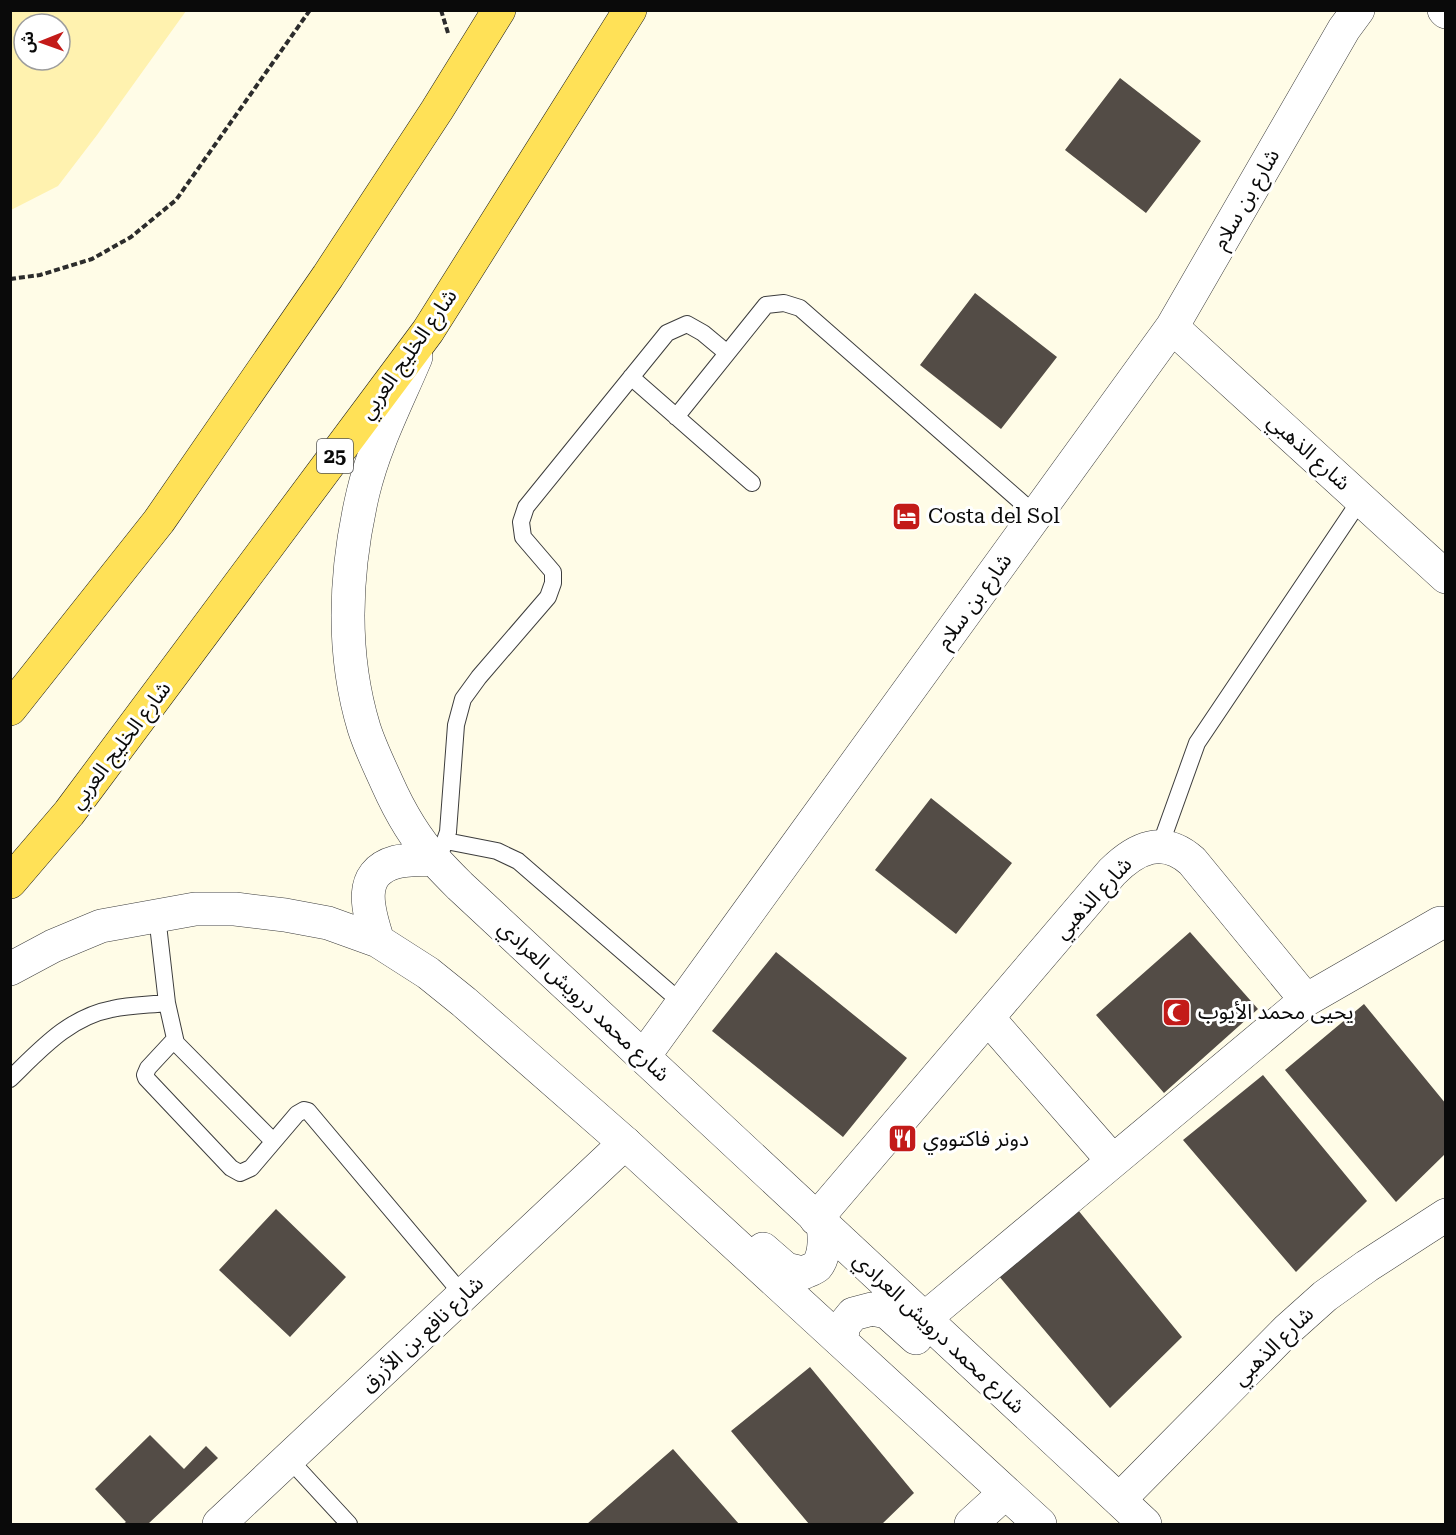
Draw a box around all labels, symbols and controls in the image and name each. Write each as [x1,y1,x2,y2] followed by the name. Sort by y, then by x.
[12,12,72,72] north arrow
[18,31,37,53] text: ش
[1208,145,1288,255] street label: شارع بن سلام
[354,284,465,426] street label: شارع الخليج العربي
[1260,409,1355,498] street label: شارع الذهبي
[317,439,353,473] road number: 25
[891,500,923,532] hotel icon: Costa del Sol
[928,504,1060,528] place label: Costa del Sol
[931,549,1020,656] street label: شارع بن سلام
[64,677,179,816] street label: شارع الخليج العربي
[1049,852,1140,946] street label: شارع الذهبي
[491,916,674,1089] street label: شارع محمد درويش العرادي
[1161,996,1193,1028] mosque icon: يحيى محمد الأيوب
[1198,1000,1354,1024] place label: يحيى محمد الأيوب
[886,1123,918,1155] restaurant icon: دونر فاكتووي
[923,1127,1029,1155] place label: دونر فاكتووي
[846,1248,1029,1421] street label: شارع محمد درويش العرادي
[356,1271,490,1399] street label: شارع نافع بن الأزرق
[1228,1302,1321,1393] street label: شارع الذهبي

